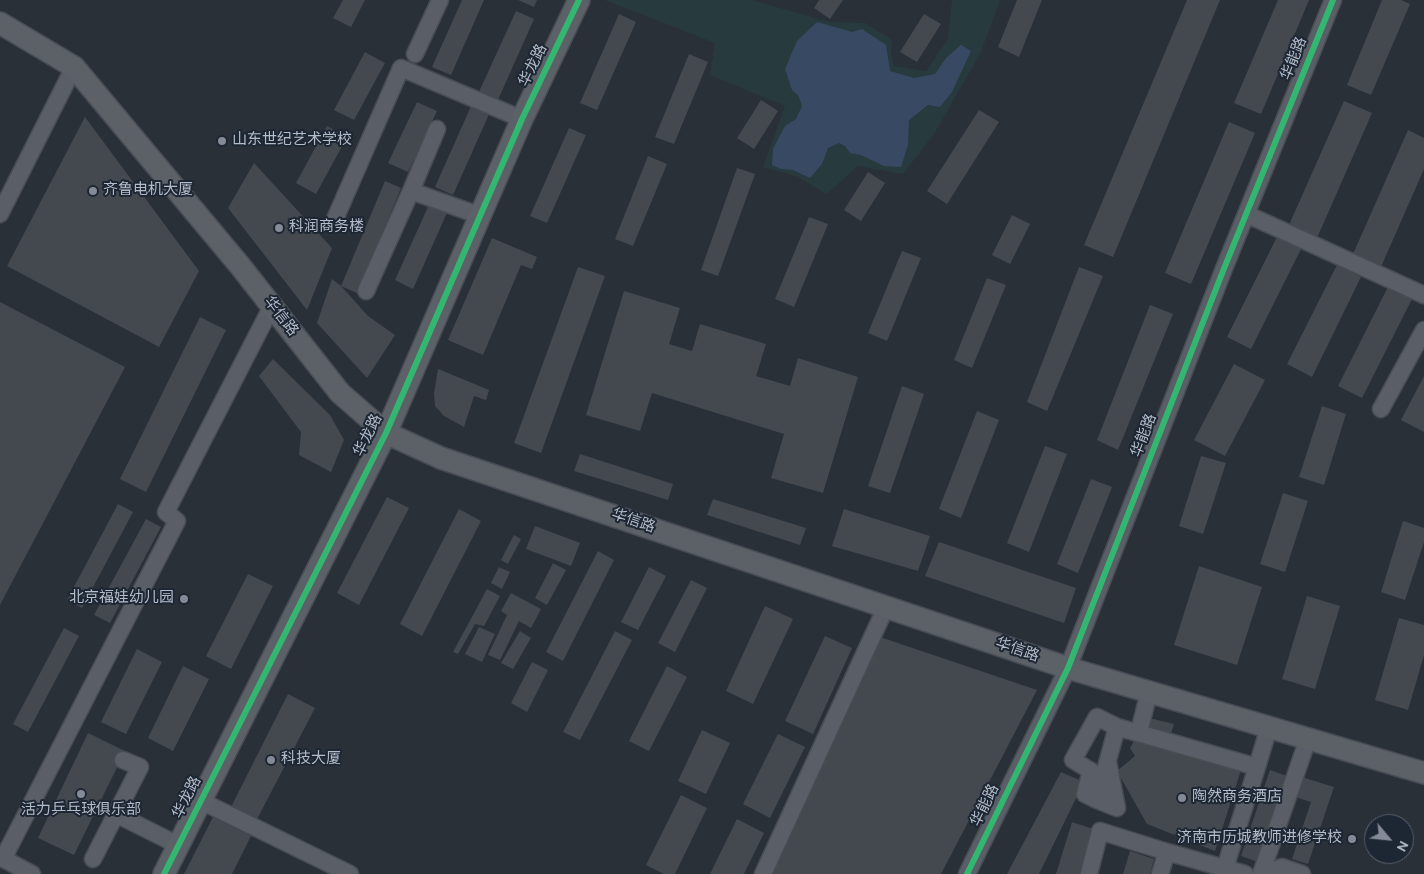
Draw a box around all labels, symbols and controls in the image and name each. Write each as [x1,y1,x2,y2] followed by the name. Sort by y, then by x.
[1278,35,1312,83] street label: 华能路
[516,42,552,90] street label: 华龙路
[232,132,352,150] place label: 山东世纪艺术学校
[216,135,228,147] marker: 山东世纪艺术学校
[103,182,193,200] place label: 齐鲁电机大厦
[87,185,99,197] marker: 齐鲁电机大厦
[289,219,364,237] place label: 科润商务楼
[273,222,285,234] marker: 科润商务楼
[259,294,301,340] street label: 华信路
[351,412,387,460] street label: 华龙路
[1129,412,1161,460] street label: 华能路
[609,506,657,538] street label: 华信路
[69,590,174,608] place label: 北京福娃幼儿园
[178,593,190,605] marker: 北京福娃幼儿园
[993,635,1041,667] street label: 华信路
[281,751,341,769] place label: 科技大厦
[265,754,277,766] marker: 科技大厦
[170,774,206,822] street label: 华龙路
[968,782,1004,830] street label: 华能路
[75,788,87,800] marker: 活力乒乓球俱乐部
[1192,789,1282,807] place label: 陶然商务酒店
[1176,792,1188,804] marker: 陶然商务酒店
[21,802,141,820] place label: 活力乒乓球俱乐部
[1364,814,1414,864] north arrow
[1177,830,1342,848] place label: 济南市历城教师进修学校
[1346,833,1358,845] marker: 济南市历城教师进修学校
[1392,837,1412,854] text: N

